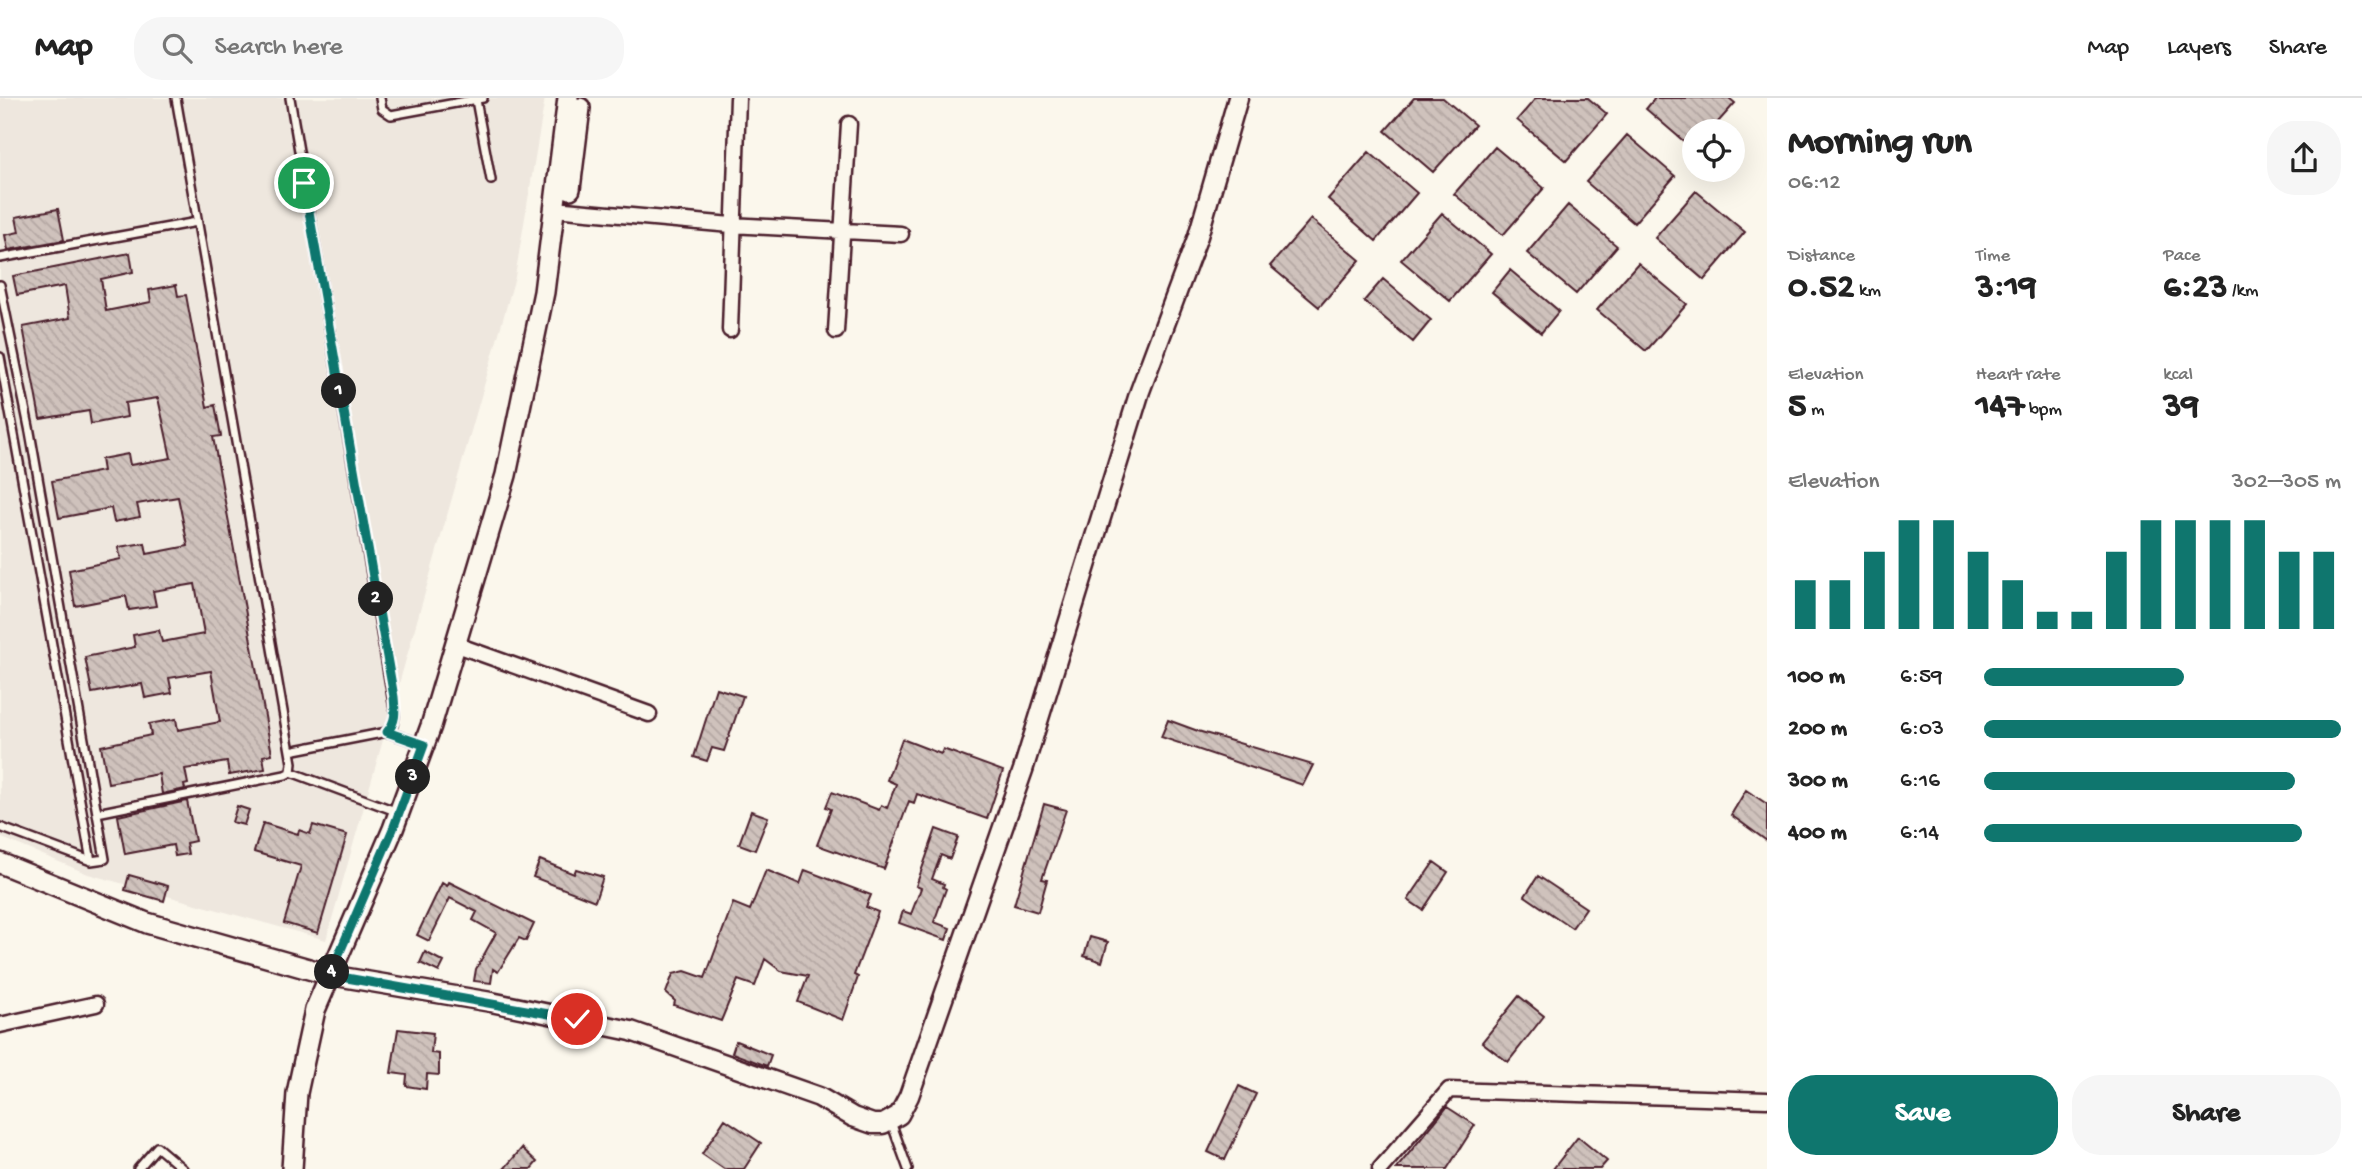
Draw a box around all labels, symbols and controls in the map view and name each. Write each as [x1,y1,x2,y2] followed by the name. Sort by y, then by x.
[134,17,624,80] search box
[35,29,92,67] text: Map
[158,29,196,67] icon: search
[214,33,343,64] text: Search here
[2087,34,2129,63] text: Map
[2167,34,2231,63] text: Layers
[2269,34,2327,63] text: Share
[1682,119,1745,182] map controls
[1682,119,1745,182] button: locate
[2267,121,2341,195] button: share
[1788,122,1972,166] text: Morning run
[274,153,334,213] pin
[285,164,323,202] icon: arrive
[1788,170,1841,197] text: 06:12
[1788,245,1855,268] text: Distance
[1976,245,2010,268] text: Time
[2163,245,2201,268] text: Pace
[1788,268,1854,309] text: 0.52
[1976,268,2036,309] text: 3:19
[2163,268,2227,309] text: 6:23
[1854,280,1881,303] text: km
[2227,280,2258,303] text: /km
[1788,364,1864,387] text: Elevation
[1976,364,2061,387] text: Heart rate
[2163,364,2193,387] text: kcal
[322,374,356,408] pin: 1
[335,379,342,402] text: 1
[1788,387,1806,428] text: 5
[1976,387,2025,428] text: 147
[2163,387,2199,428] text: 39
[1806,399,1824,422] text: m
[2025,399,2062,422] text: bpm
[1788,469,1879,496] text: Elevation
[2232,469,2341,496] text: 302–305 m
[358,582,394,616] pin: 2
[371,587,380,610] text: 2
[1788,664,1845,691] text: 100 m
[1900,664,1943,691] text: 6:59
[1788,716,1847,743] text: 200 m
[1900,716,1944,743] text: 6:03
[396,760,430,794] pin: 3
[408,765,417,788] text: 3
[1788,768,1848,795] text: 300 m
[1900,768,1940,795] text: 6:16
[1788,820,1847,847] text: 400 m
[1900,820,1939,847] text: 6:14
[314,954,350,990] pin: 4
[327,960,336,983] text: 4
[547,989,607,1049] pin
[558,1000,596,1038] icon: check
[1788,1075,2058,1155] button: Save
[2072,1075,2341,1155] button: Share

